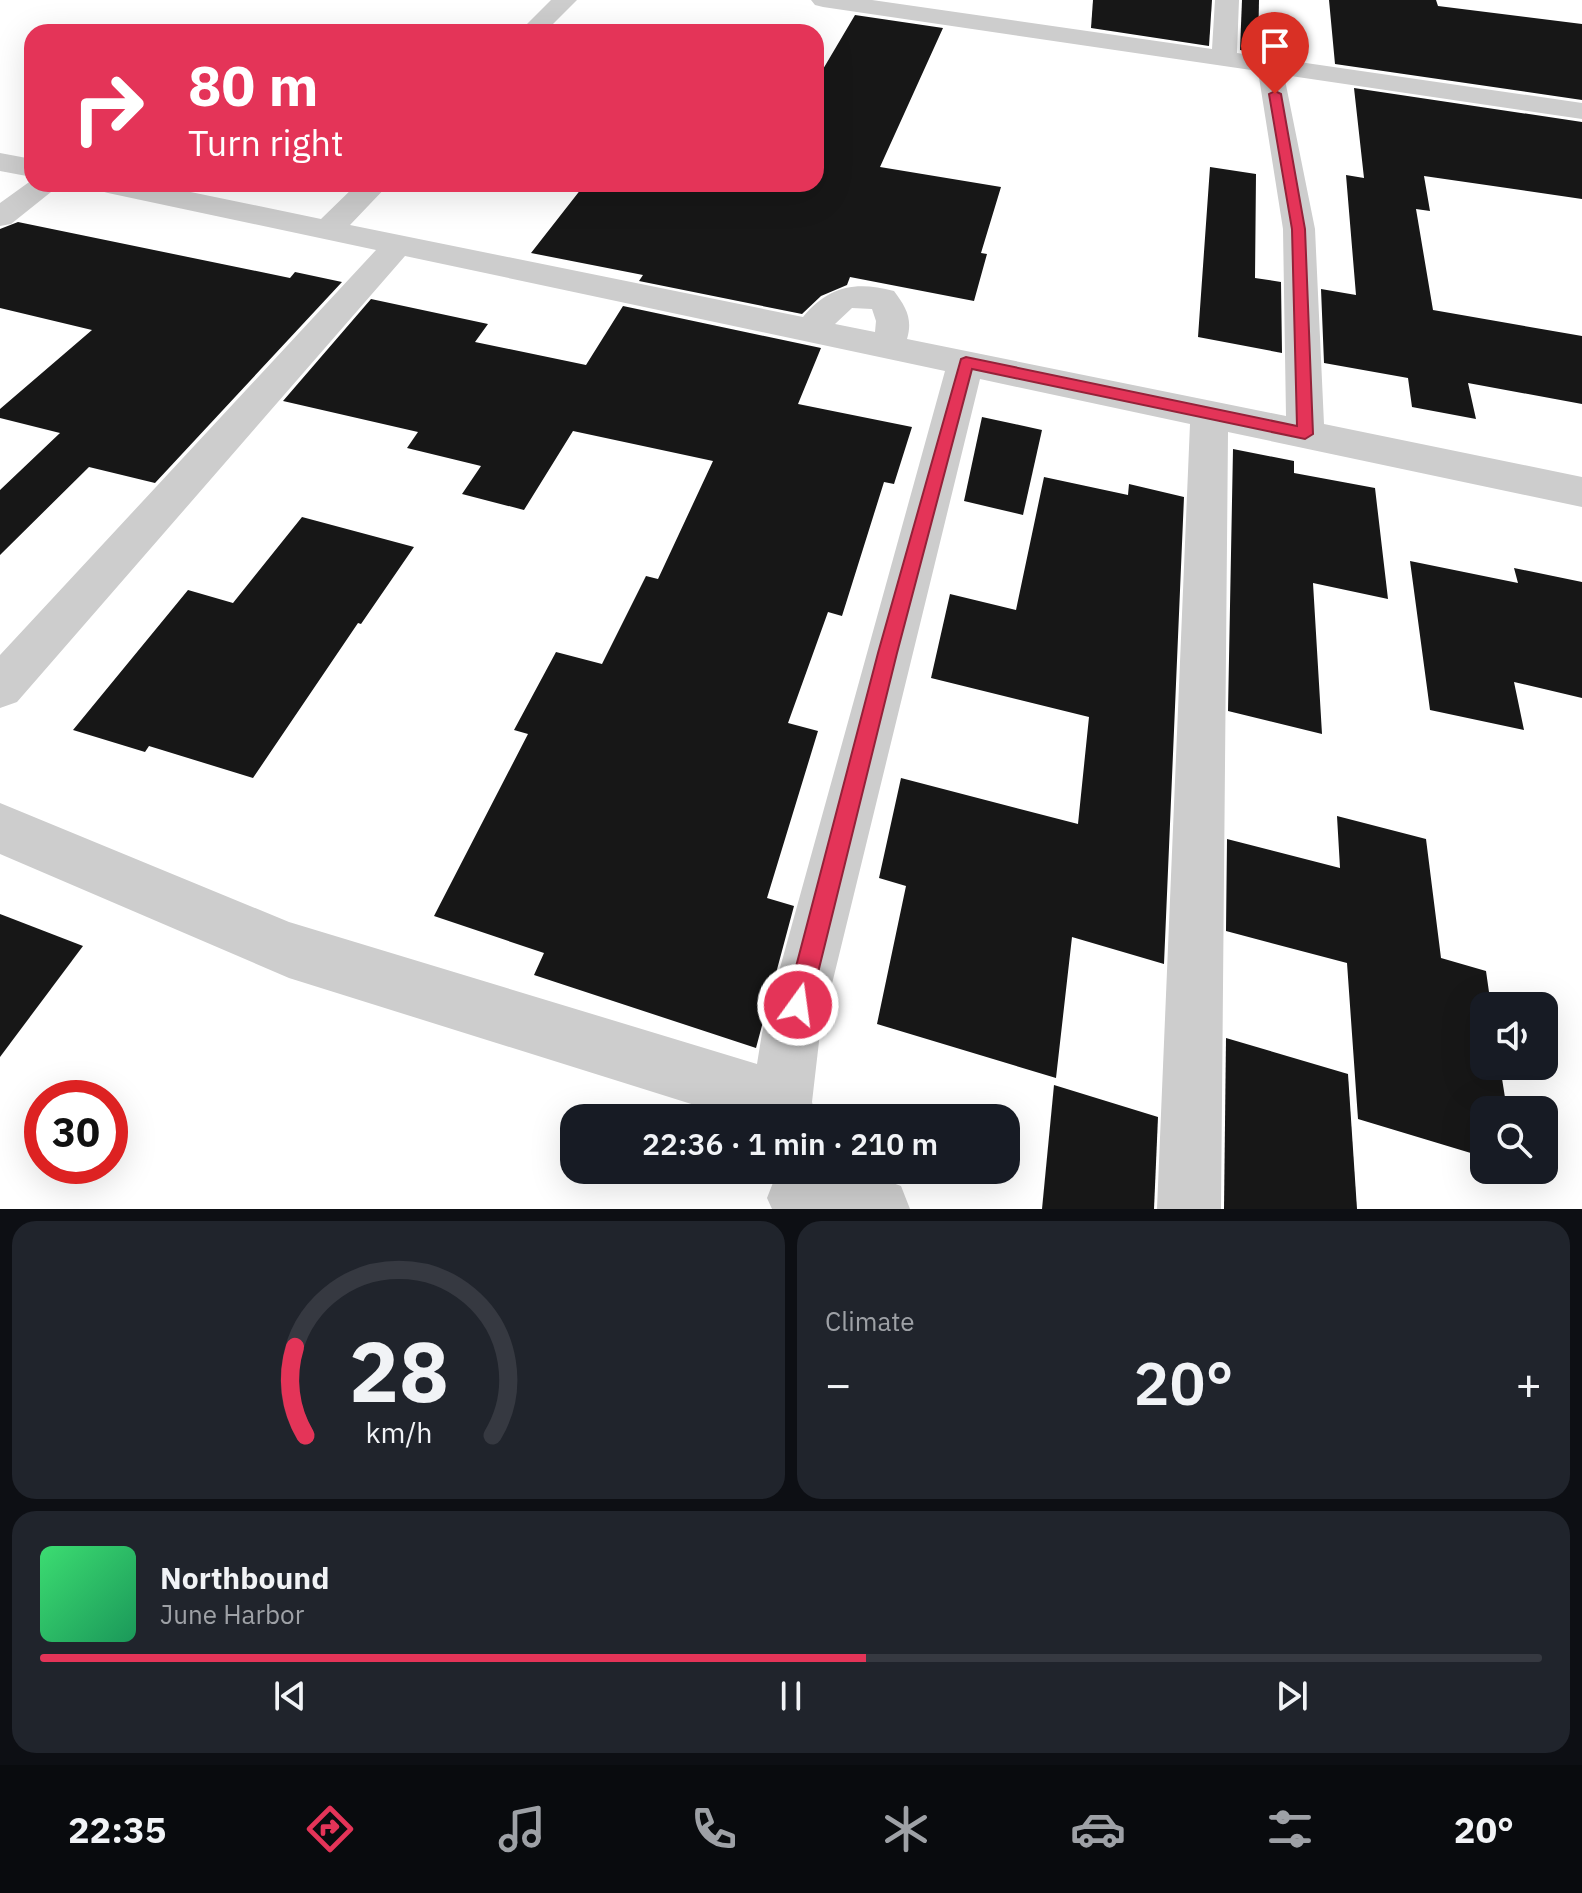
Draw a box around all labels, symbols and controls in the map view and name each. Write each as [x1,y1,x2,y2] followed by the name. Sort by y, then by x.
[1241,12,1309,94] pin
[1253,24,1297,68] icon: arrive
[188,49,318,121] text: 80 m
[56,56,160,160] icon: right
[188,119,344,166] text: Turn right
[756,963,840,1047] position arrow
[1470,992,1558,1184] map controls
[1470,992,1558,1080] button: sound
[24,1080,128,1184] speed limit sign: 30
[1470,1096,1558,1184] button: search
[642,1124,938,1163] text: 22:36 · 1 min · 210 m
[825,1304,915,1338] text: Climate
[349,1317,448,1425] text: 28
[1133,1343,1234,1422] text: 20°
[825,1355,851,1412] text: −
[1516,1355,1542,1412] text: +
[365,1414,432,1451] text: km/h
[160,1558,329,1597] text: Northbound
[160,1597,304,1631] text: June Harbor
[268,1674,312,1718] icon: previous
[769,1674,813,1718] icon: pause
[1270,1674,1314,1718] icon: next
[302,1801,358,1857] icon: directions
[494,1801,550,1857] icon: music
[686,1801,742,1857] icon: phone
[878,1801,934,1857] icon: climate
[1070,1801,1126,1857] icon: car
[1262,1801,1318,1857] icon: filters
[68,1806,166,1853] text: 22:35
[1454,1806,1514,1853] text: 20°

